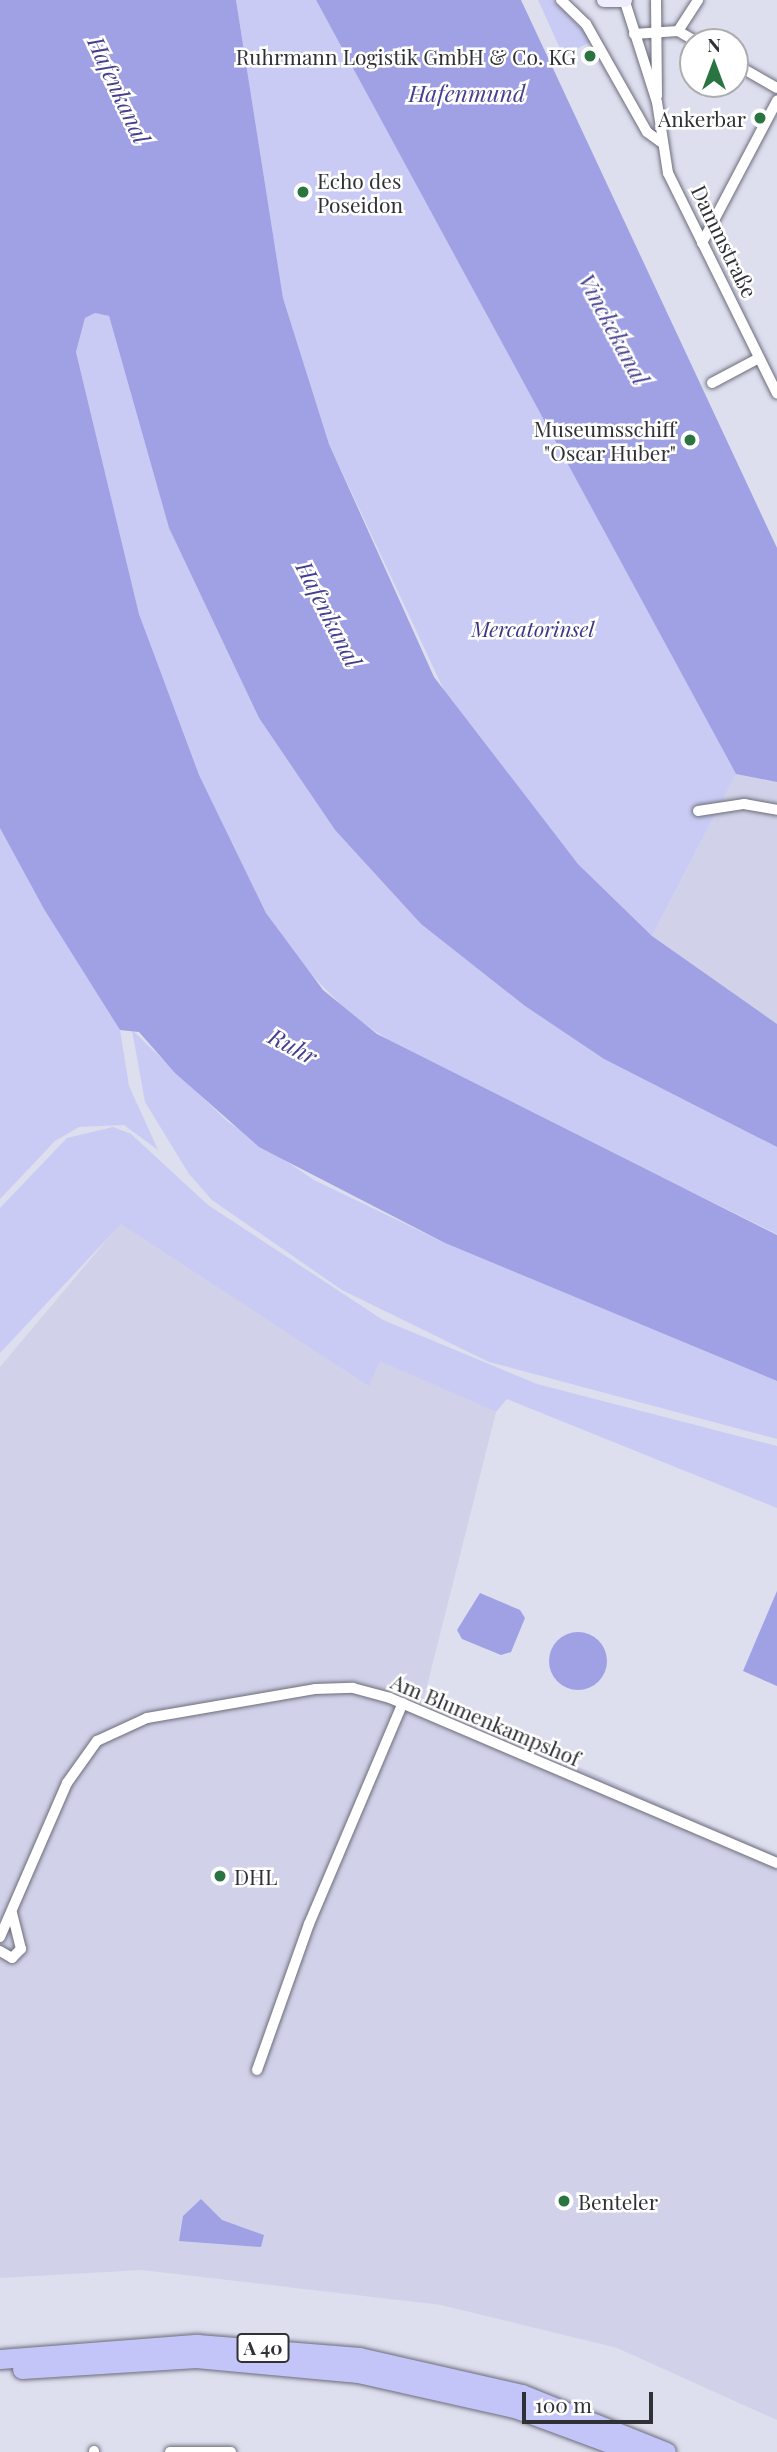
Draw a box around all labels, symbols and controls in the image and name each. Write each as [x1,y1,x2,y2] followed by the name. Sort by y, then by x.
[679,28,749,98] north arrow
[707,31,721,57] text: N
[82,32,156,148] water label: Hafenkanal
[236,43,576,69] place label: Ruhrmann Logistik GmbH & Co. KG
[582,48,598,64] marker: Ruhrmann Logistik GmbH & Co. KG
[409,79,525,107] water label: Hafenmund
[658,105,746,131] place label: Ankerbar
[752,110,768,126] marker: Ankerbar
[317,167,403,217] place label: Echo des Poseidon
[687,180,763,302] street label: Dammstraße
[295,184,311,200] marker: Echo des Poseidon
[573,269,655,389] water label: Vinckekanal
[534,415,676,465] place label: Museumsschiff "Oscar Huber"
[682,432,698,448] marker: Museumsschiff "Oscar Huber"
[291,557,367,671] water label: Hafenkanal
[472,615,594,641] park label: Mercatorinsel
[264,1022,322,1070] water label: Ruhr
[388,1668,584,1770] street label: Am Blumenkampshof
[234,1863,277,1889] place label: DHL
[212,1868,228,1884] marker: DHL
[578,2188,658,2214] place label: Benteler
[556,2193,572,2209] marker: Benteler
[235,2332,291,2364] road number: A 40
[525,2378,656,2422] scale bar
[535,2390,592,2418] text: 100 m

